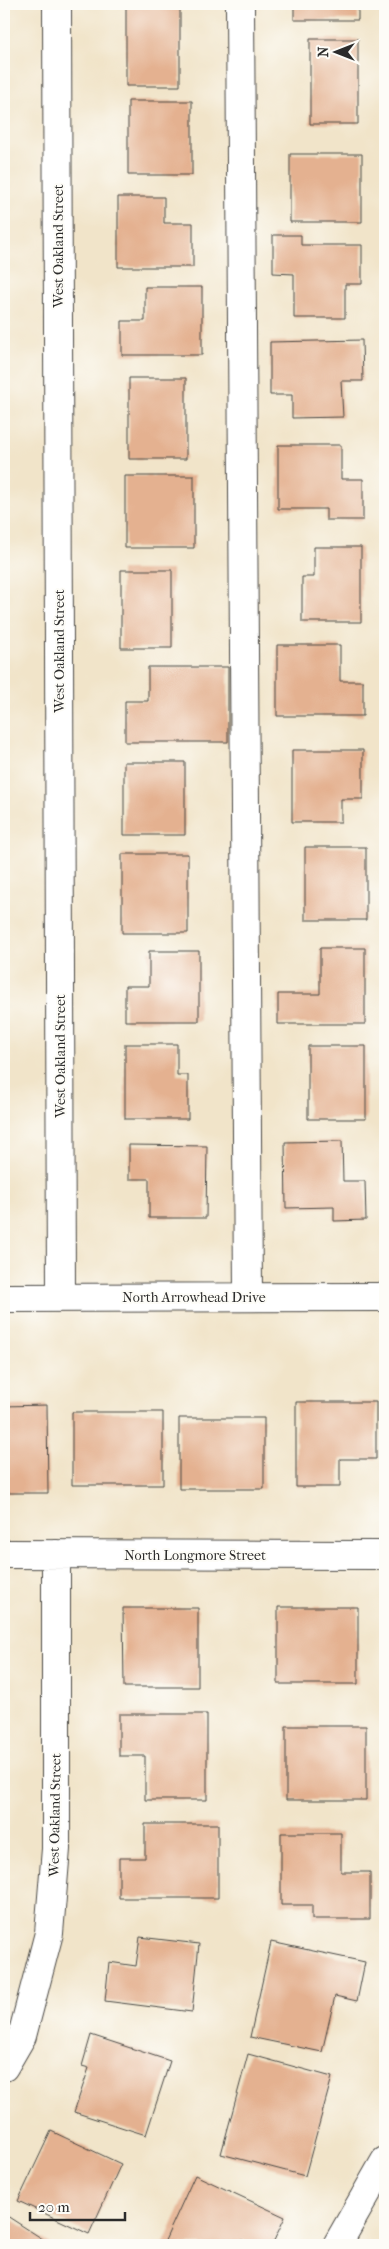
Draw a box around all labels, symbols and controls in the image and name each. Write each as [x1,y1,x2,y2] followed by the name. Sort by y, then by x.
[312,28,362,78] north arrow
[315,46,332,57] text: N
[50,184,67,309] street label: West Oakland Street
[51,589,68,714] street label: West Oakland Street
[52,994,69,1119] street label: West Oakland Street
[122,1289,266,1306] street label: North Arrowhead Drive
[124,1547,266,1564] street label: North Longmore Street
[45,1753,65,1878] street label: West Oakland Street
[30,2189,125,2221] scale bar
[38,2198,70,2216] text: 20 m

